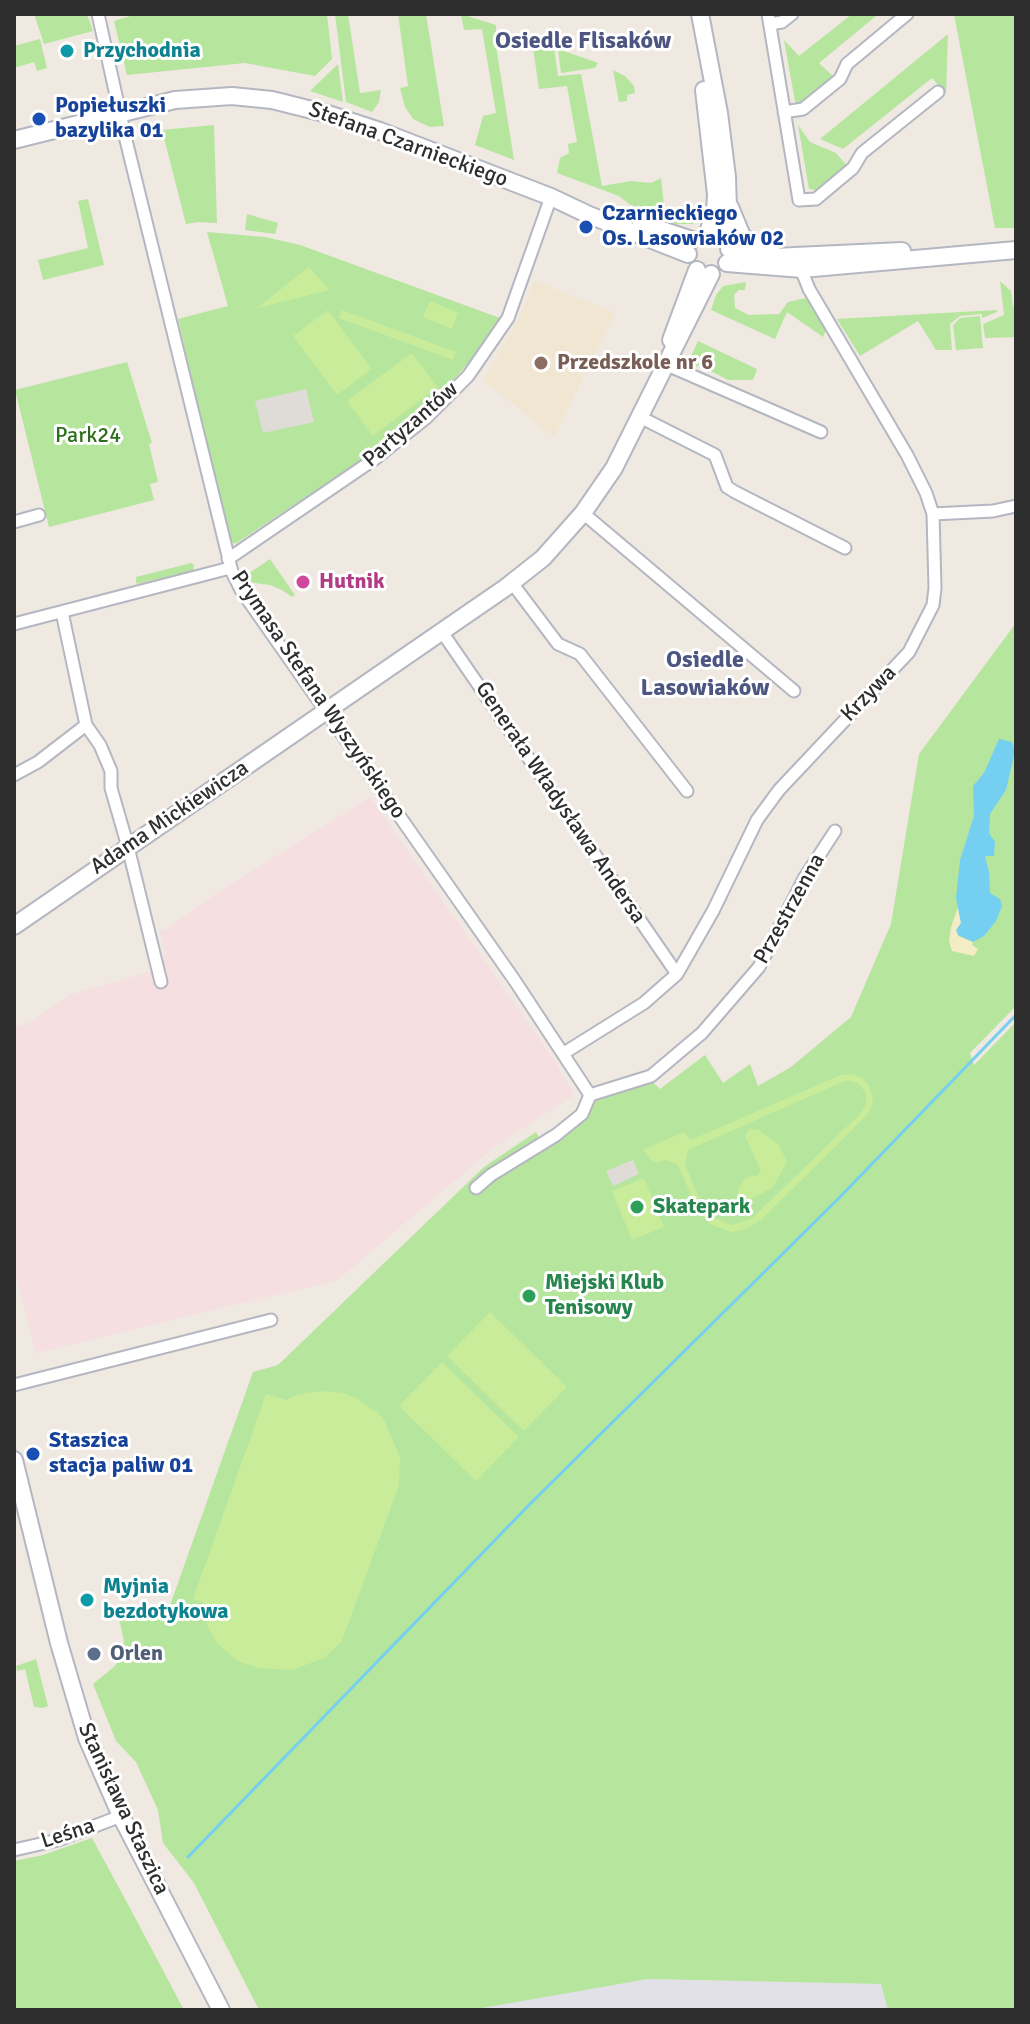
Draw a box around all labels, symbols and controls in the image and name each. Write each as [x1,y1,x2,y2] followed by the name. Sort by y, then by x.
[495,28,671,56] district label: Osiedle Flisaków
[83,38,201,64] place label: Przychodnia
[58,42,76,60] marker: Przychodnia
[55,93,166,144] place label: Popiełuszki bazylika 01
[305,97,511,193] street label: Stefana Czarnieckiego
[30,110,48,128] marker: Popiełuszki bazylika 01
[602,201,784,252] place label: Czarnieckiego Os. Lasowiaków 02
[577,218,595,236] marker: Czarnieckiego Os. Lasowiaków 02
[557,350,713,376] place label: Przedszkole nr 6
[532,354,550,372] marker: Przedszkole nr 6
[358,377,464,473] street label: Partyzantów
[55,423,121,449] park label: Park24
[225,566,411,824] street label: Prymasa Stefana Wyszyńskiego
[319,569,385,595] place label: Hutnik
[294,573,312,591] marker: Hutnik
[641,647,769,703] district label: Osiedle Lasowiaków
[836,660,902,728] street label: Krzywa
[469,677,651,929] street label: Generała Władysława Andersa
[86,755,254,881] street label: Adama Mickiewicza
[749,849,831,969] street label: Przestrzenna
[653,1194,750,1220] place label: Skatepark
[628,1198,646,1216] marker: Skatepark
[545,1270,664,1322] place label: Miejski Klub Tenisowy
[520,1287,538,1305] marker: Miejski Klub Tenisowy
[49,1428,193,1480] place label: Staszica stacja paliw 01
[24,1445,42,1463] marker: Staszica stacja paliw 01
[103,1574,229,1626] place label: Myjnia bezdotykowa
[78,1591,96,1609] marker: Myjnia bezdotykowa
[110,1641,163,1667] place label: Orlen
[85,1645,103,1663] marker: Orlen
[72,1719,174,1899] street label: Stanisława Staszica
[38,1813,98,1855] street label: Leśna

